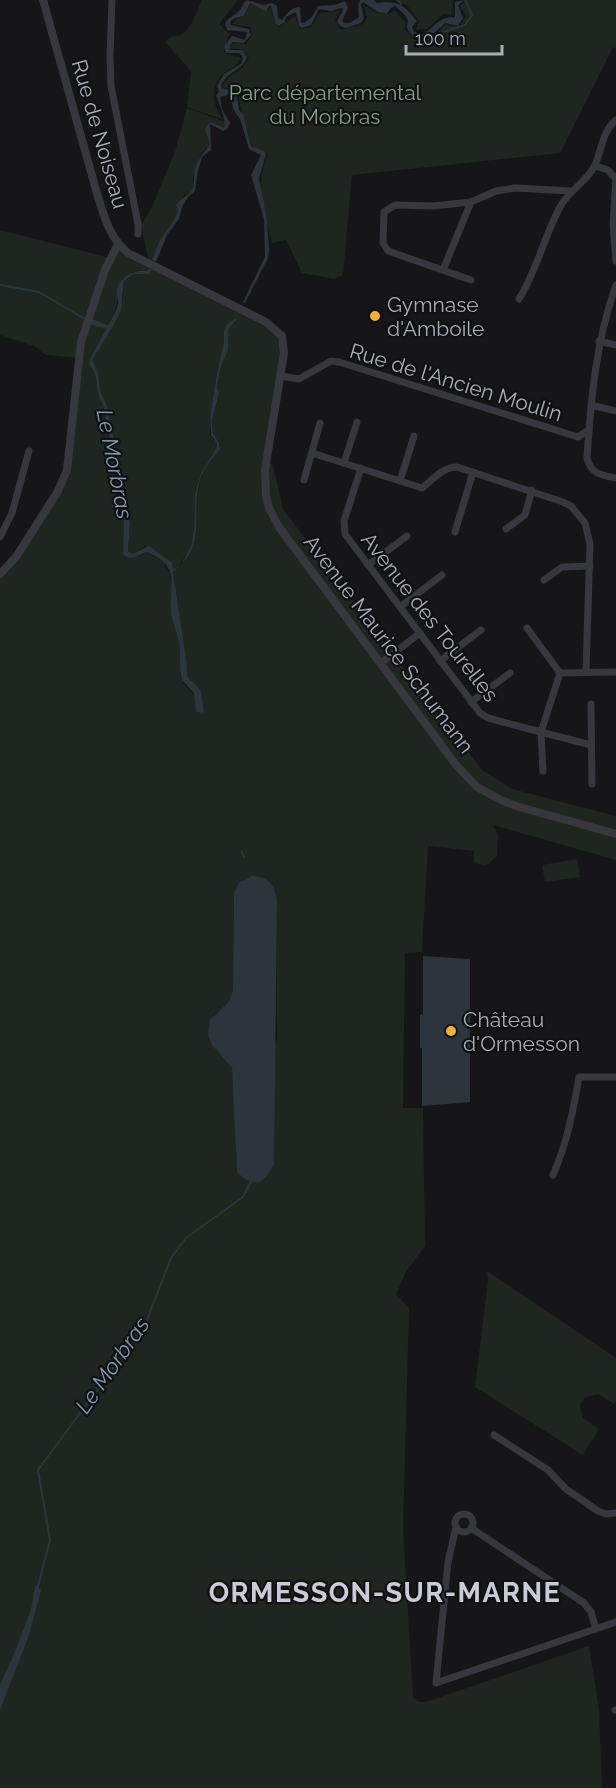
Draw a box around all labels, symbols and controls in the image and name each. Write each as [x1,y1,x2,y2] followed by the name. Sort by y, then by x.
[406,18,502,56] scale bar
[415,28,466,49] text: 100 m
[67,57,133,211] street label: Rue de Noiseau
[229,80,422,129] park label: Parc départemental du Morbras
[387,292,484,341] place label: Gymnase d'Amboile
[368,309,382,323] marker: Gymnase d'Amboile
[347,338,565,426] street label: Rue de l'Ancien Moulin
[92,407,138,521] water label: Le Morbras
[356,527,504,707] street label: Avenue des Tourelles
[299,530,479,758] street label: Avenue Maurice Schumann
[463,1007,580,1056] place label: Château d'Ormesson
[444,1024,458,1038] marker: Château d'Ormesson
[69,1312,155,1418] water label: Le Morbras
[209,1577,561,1608] district label: ORMESSON-SUR-MARNE

